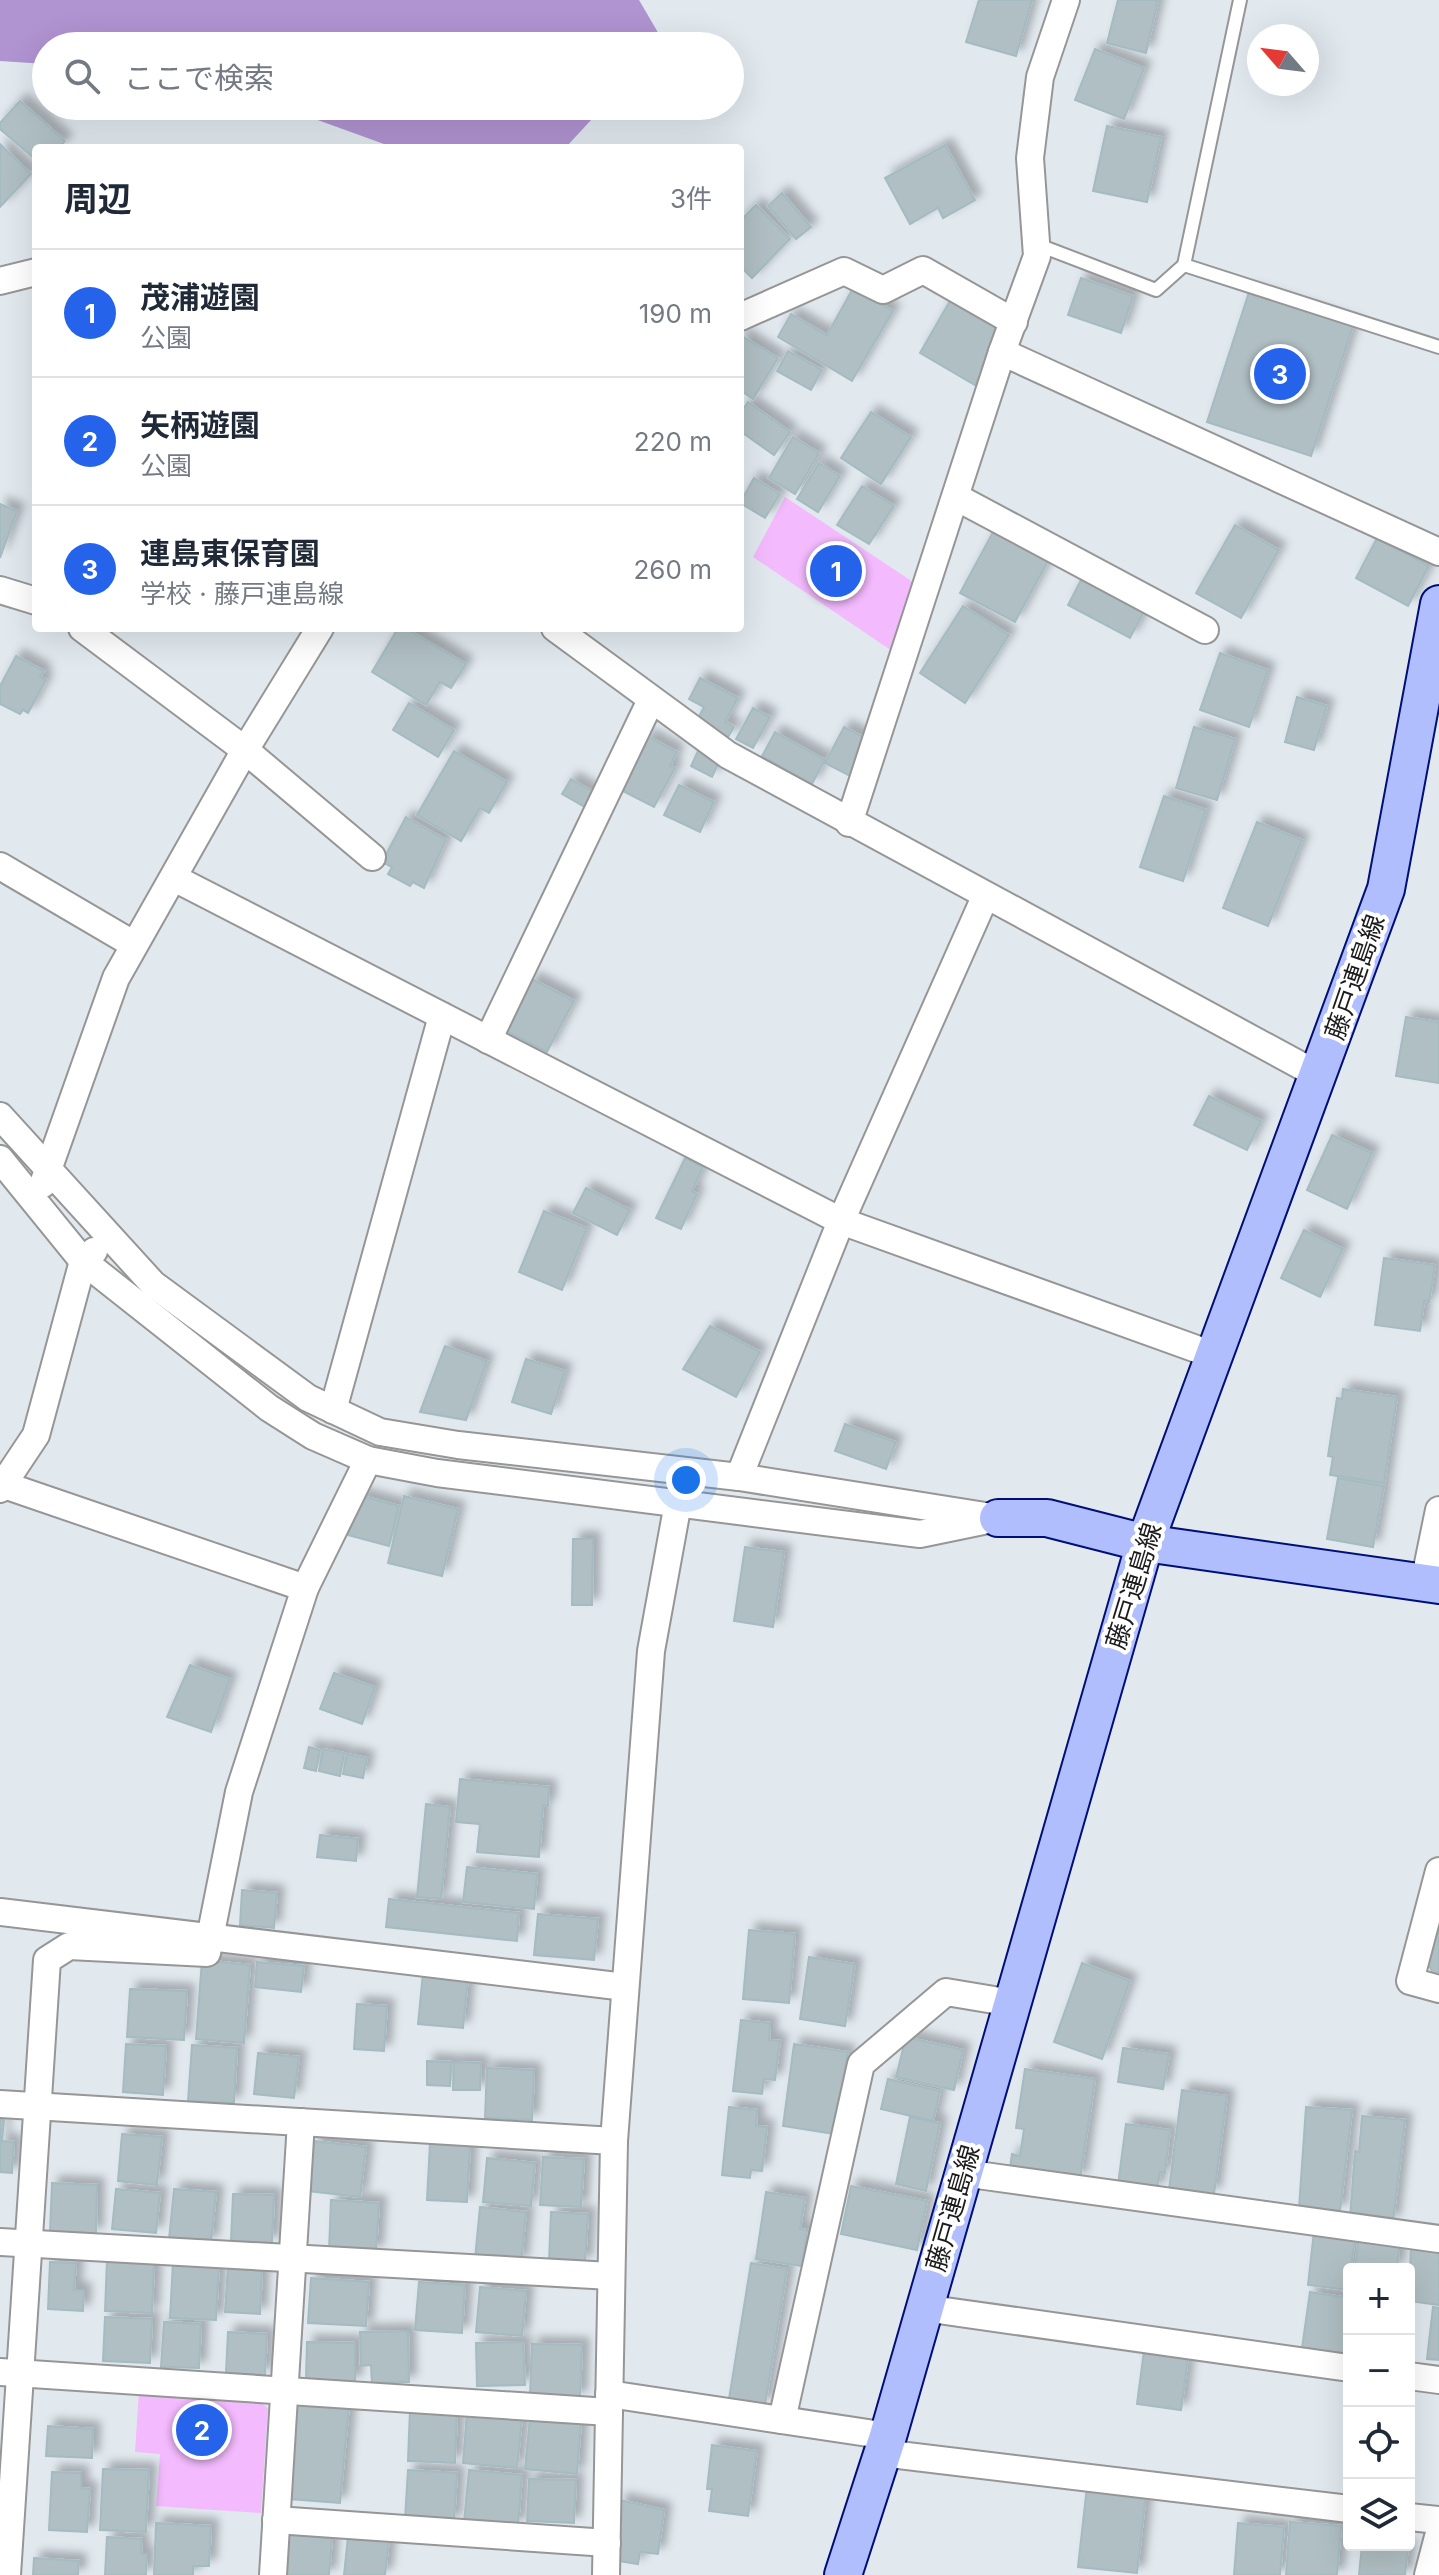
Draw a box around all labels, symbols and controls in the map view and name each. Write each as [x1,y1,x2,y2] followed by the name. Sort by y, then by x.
[1247,24,1319,96] north arrow
[32,32,744,120] search box
[60,54,104,98] icon: search
[124,60,274,96] text: ここで検索
[64,178,132,219] text: 周辺
[670,183,712,214] text: 3件
[140,279,260,315] text: 茂浦遊園
[84,298,96,329] text: 1
[639,298,712,329] text: 190 m
[140,322,192,353] text: 公園
[1254,344,1306,404] pin: 3
[140,407,260,443] text: 矢柄遊園
[82,426,98,457] text: 2
[634,426,712,457] text: 220 m
[140,450,192,481] text: 公園
[140,535,320,571] text: 連島東保育園
[810,541,862,601] pin: 1
[82,554,98,585] text: 3
[634,554,712,585] text: 260 m
[140,578,344,609] text: 学校 · 藤戸連島線
[1319,910,1390,1043] street label: 藤戸連島線
[666,1460,706,1500] your location
[1100,1519,1167,1653] street label: 藤戸連島線
[920,2141,985,2275] street label: 藤戸連島線
[1343,2263,1415,2551] map controls
[1343,2263,1415,2335] button: +
[1343,2335,1415,2407] button: −
[176,2400,228,2460] pin: 2
[1343,2407,1415,2479] button: locate
[1343,2479,1415,2551] button: layers

